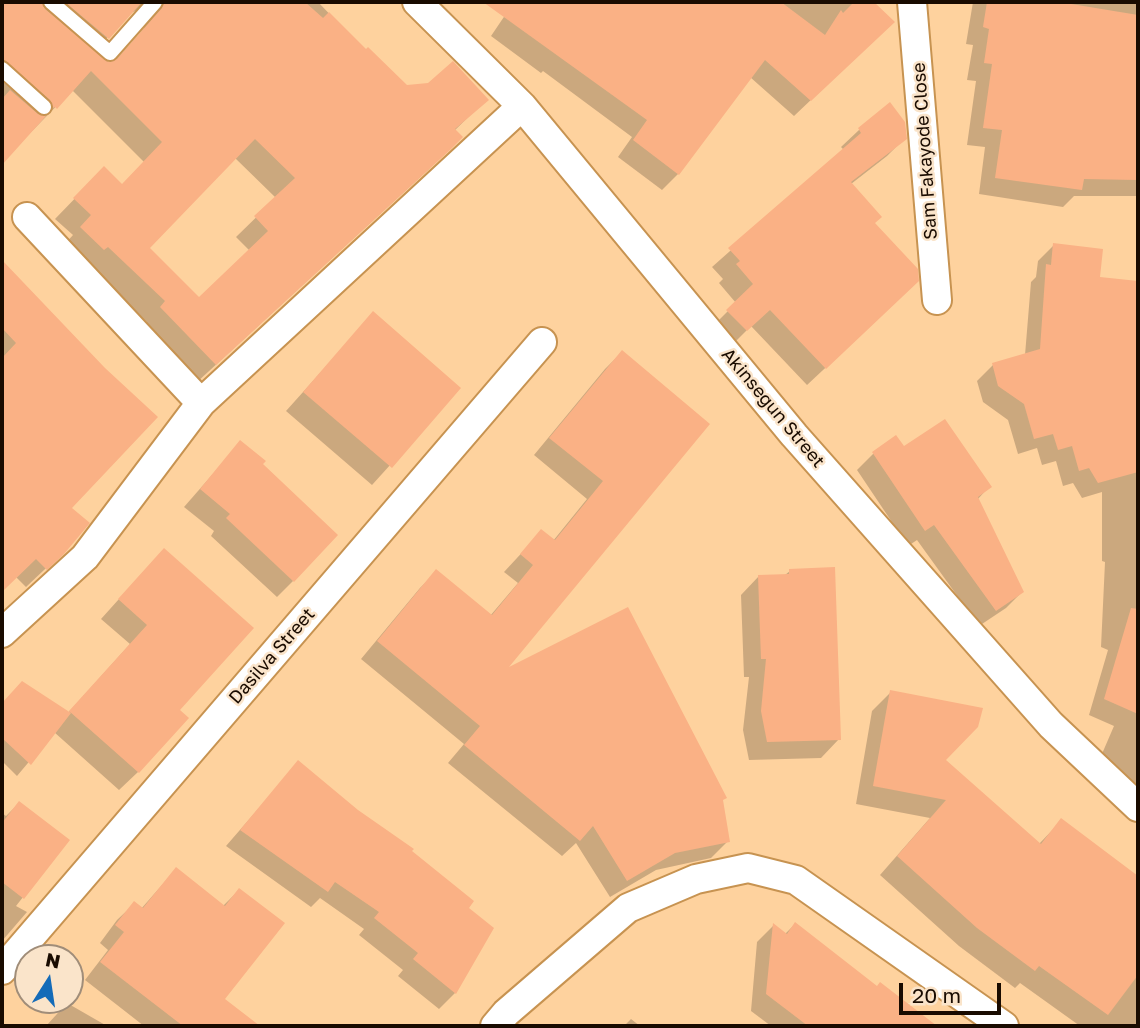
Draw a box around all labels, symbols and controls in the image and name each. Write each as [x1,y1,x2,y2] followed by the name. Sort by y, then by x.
[908,62,942,240] street label: Sam Fakayode Close
[717,344,829,472] street label: Akinsegun Street
[224,604,320,708] street label: Dasilva Street
[14,944,84,1014] north arrow
[44,947,63,973] text: N
[902,968,1004,1012] scale bar
[912,982,961,1008] text: 20 m

